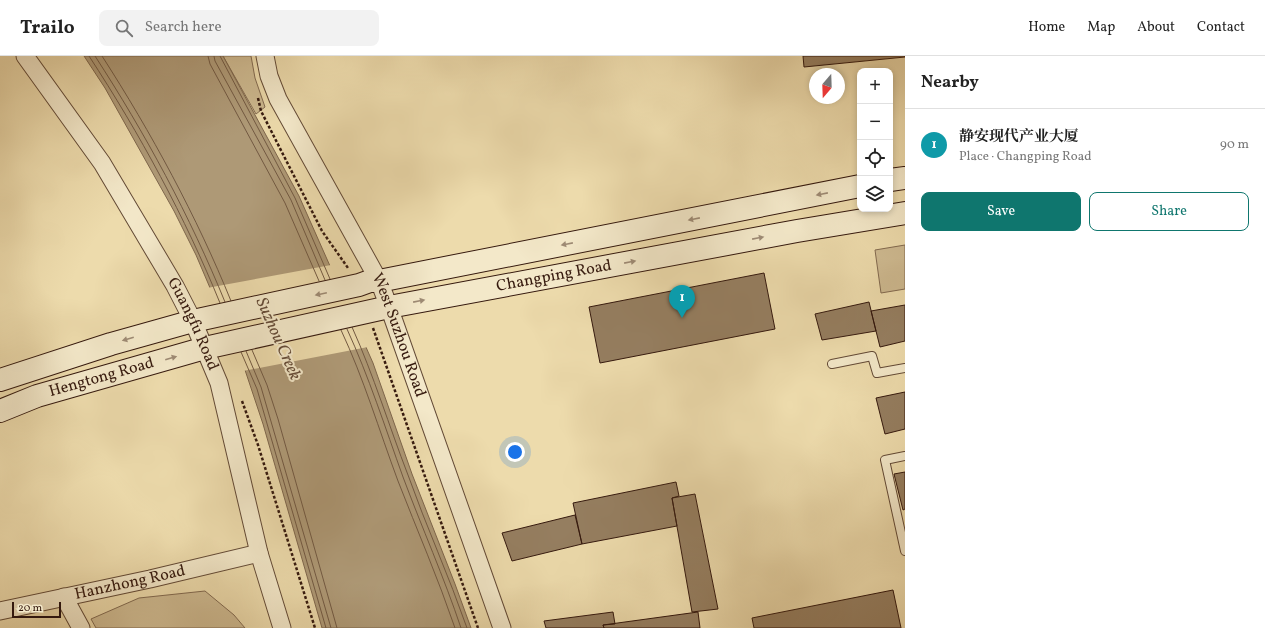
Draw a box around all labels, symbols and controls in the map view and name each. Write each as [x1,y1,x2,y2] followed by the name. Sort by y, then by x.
[99,10,379,46] search box
[20,15,75,41] text: Trailo
[113,17,135,39] icon: search
[145,17,222,38] text: Search here
[1028,18,1065,37] text: Home
[1087,18,1115,37] text: Map
[1137,18,1175,37] text: About
[1197,18,1245,37] text: Contact
[809,68,845,104] north arrow
[857,68,893,212] map controls
[857,68,893,104] button: +
[921,71,979,94] text: Nearby
[857,104,893,140] button: −
[959,127,1079,148] text: 静安现代产业大厦
[931,136,937,154] text: 1
[1220,136,1249,154] text: 90 m
[857,140,893,176] button: locate
[959,148,1091,166] text: Place · Changping Road
[857,176,893,212] button: layers
[816,191,828,197] one-way arrow
[921,192,1081,231] button: Save
[1089,192,1249,231] button: Share
[688,216,700,222] one-way arrow
[751,235,764,241] one-way arrow
[560,241,573,247] one-way arrow
[495,255,613,298] street label: Changping Road
[624,259,636,265] one-way arrow
[366,269,431,400] street label: West Suzhou Road
[161,273,224,374] street label: Guangfu Road
[669,285,695,318] pin: 1
[315,291,327,297] one-way arrow
[250,294,306,384] water label: Suzhou Creek
[413,298,426,304] one-way arrow
[122,336,134,342] one-way arrow
[46,352,157,403] street label: Hengtong Road
[165,355,177,361] one-way arrow
[505,442,525,462] your location
[73,560,188,606] street label: Hanzhong Road
[12,600,61,619] scale bar
[18,601,42,616] text: 20 m

